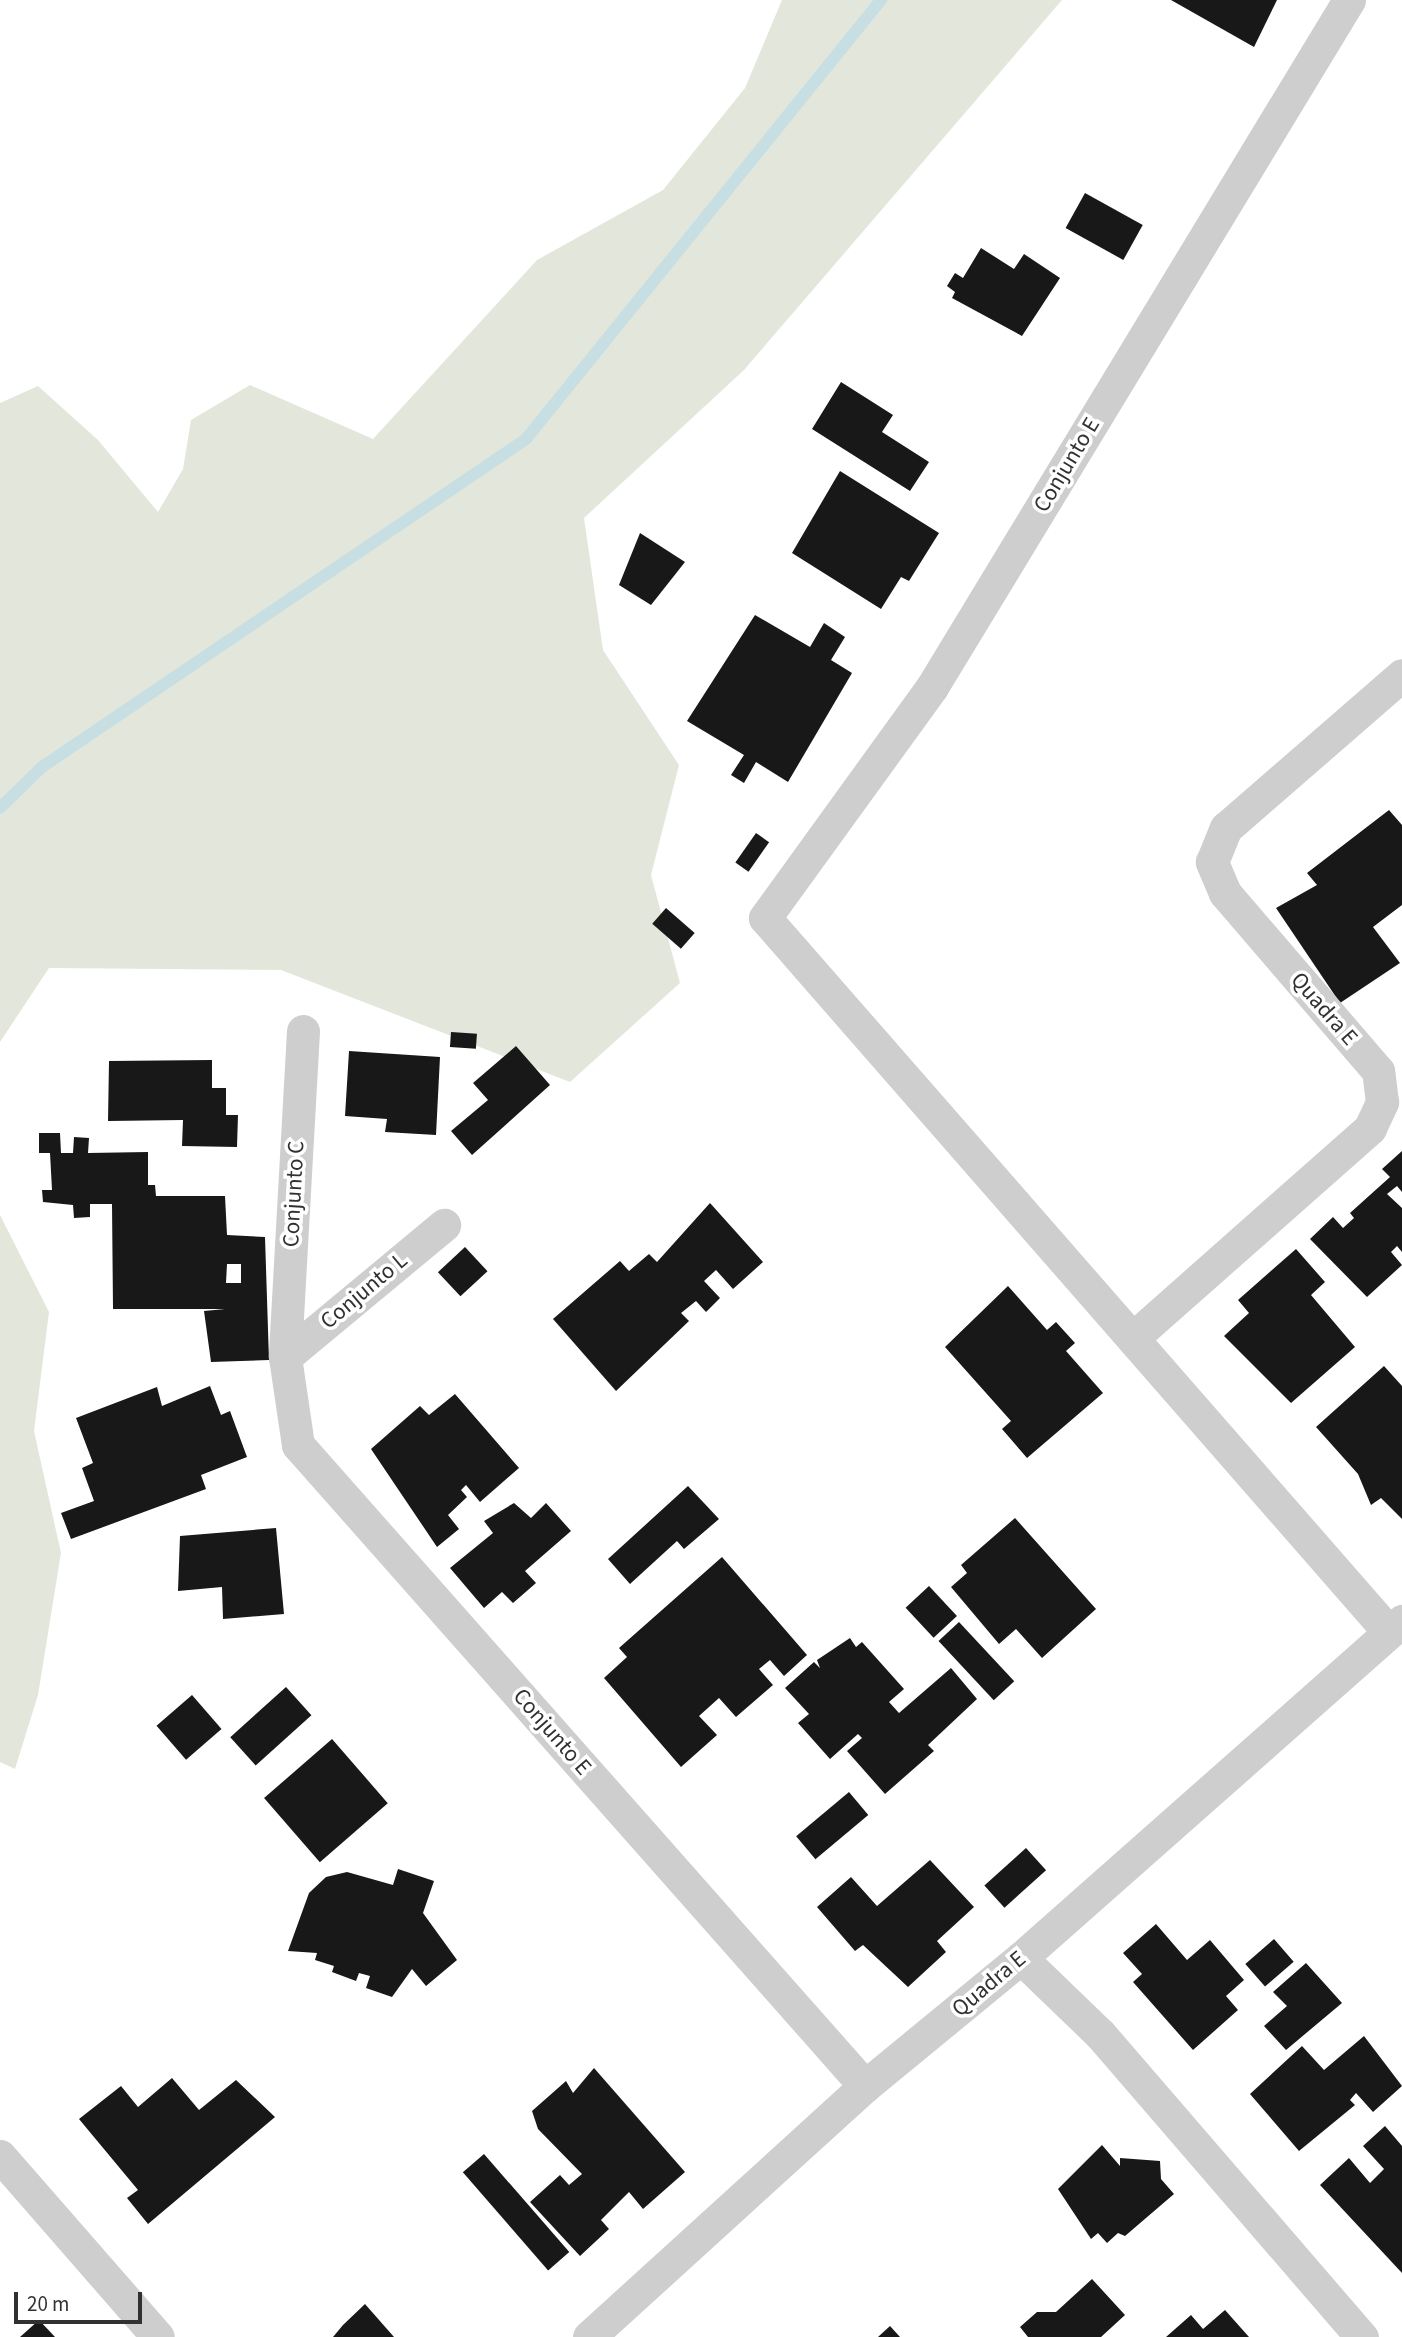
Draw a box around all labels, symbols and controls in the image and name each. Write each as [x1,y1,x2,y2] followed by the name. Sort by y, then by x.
[1028,413,1106,517] street label: Conjunto E
[1285,967,1363,1051] street label: Quadra E
[277,1140,311,1248] street label: Conjunto C
[315,1247,413,1335] street label: Conjunto L
[507,1683,597,1781] street label: Conjunto E
[946,1945,1032,2023] street label: Quadra E
[18,2278,145,2322] scale bar
[27,2289,69,2319] text: 20 m

